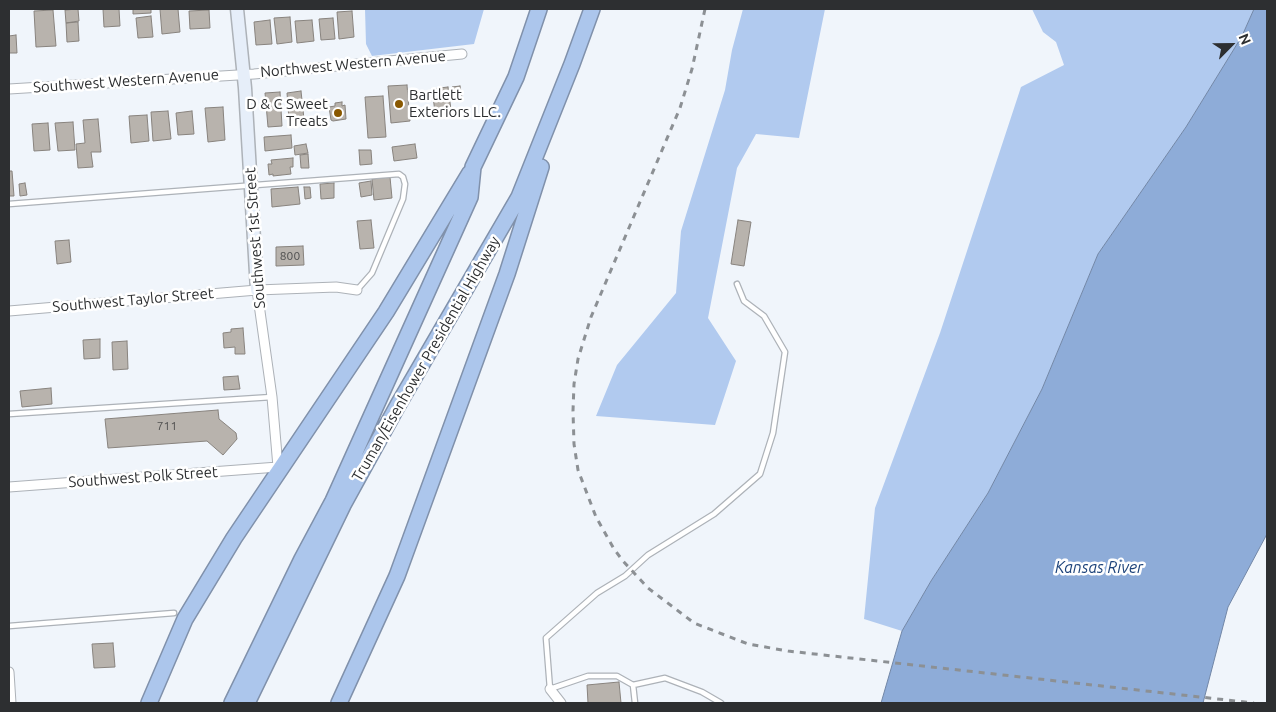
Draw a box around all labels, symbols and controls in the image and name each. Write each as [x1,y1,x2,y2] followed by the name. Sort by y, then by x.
[1206,20,1256,70] north arrow
[1235,31,1254,47] text: N
[259,47,447,81] street label: Northwest Western Avenue
[33,66,219,96] street label: Southwest Western Avenue
[409,86,501,121] place label: Bartlett Exteriors LLC.
[246,95,328,130] place label: D & C Sweet Treats
[393,98,405,110] marker: Bartlett Exteriors LLC.
[332,107,344,119] marker: D & C Sweet Treats
[241,167,269,309] street label: Southwest 1st Street
[348,233,504,485] street label: Truman/Eisenhower Presidential Highway
[280,249,300,263] house number: 800
[52,284,214,316] street label: Southwest Taylor Street
[157,419,177,433] house number: 711
[68,463,218,491] street label: Southwest Polk Street
[1055,558,1143,578] water label: Kansas River

